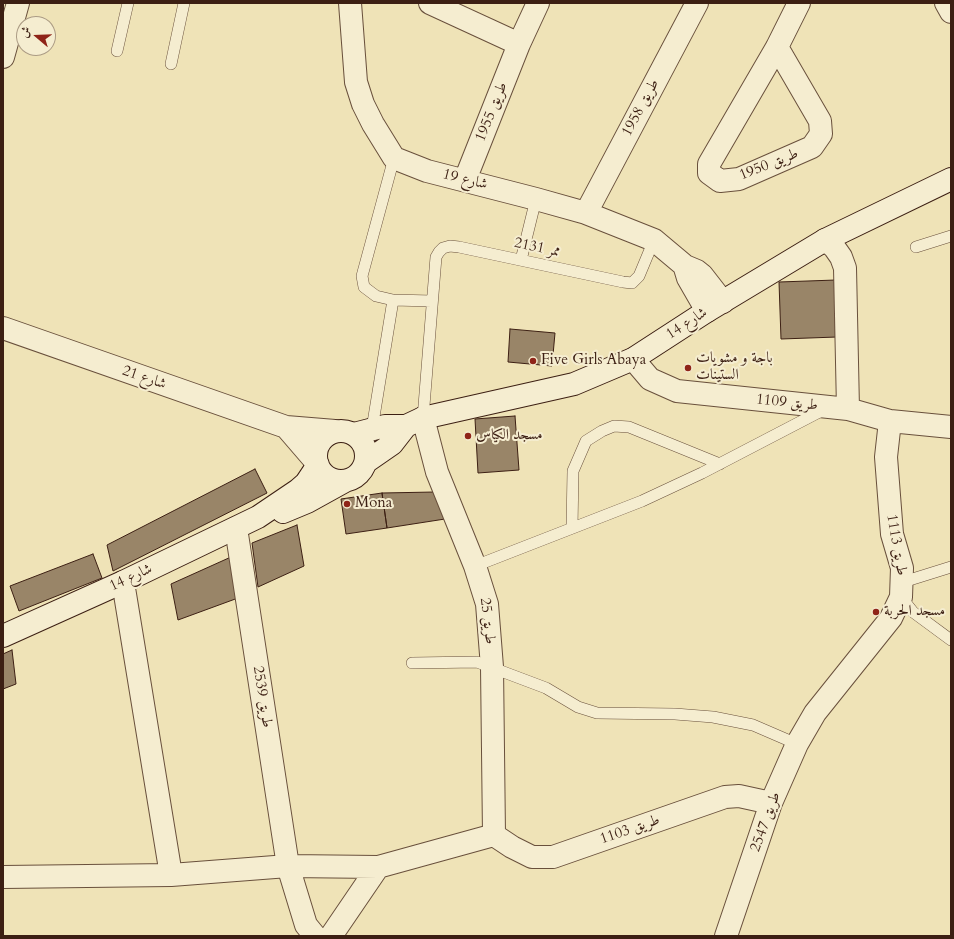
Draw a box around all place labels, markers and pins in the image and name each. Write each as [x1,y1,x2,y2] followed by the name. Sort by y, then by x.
[696,350,773,385] place label: باجة و مشويات الستينات
[541,352,646,370] place label: Five Girls Abaya
[528,356,538,366] marker: Five Girls Abaya
[683,363,693,373] marker: باجة و مشويات الستينات
[476,427,543,445] place label: مسجد الكياس
[463,431,473,441] marker: مسجد الكياس
[355,495,392,513] place label: Mona
[342,499,352,509] marker: Mona
[884,603,945,621] place label: مسجد الحربة
[871,607,881,617] marker: مسجد الحربة

